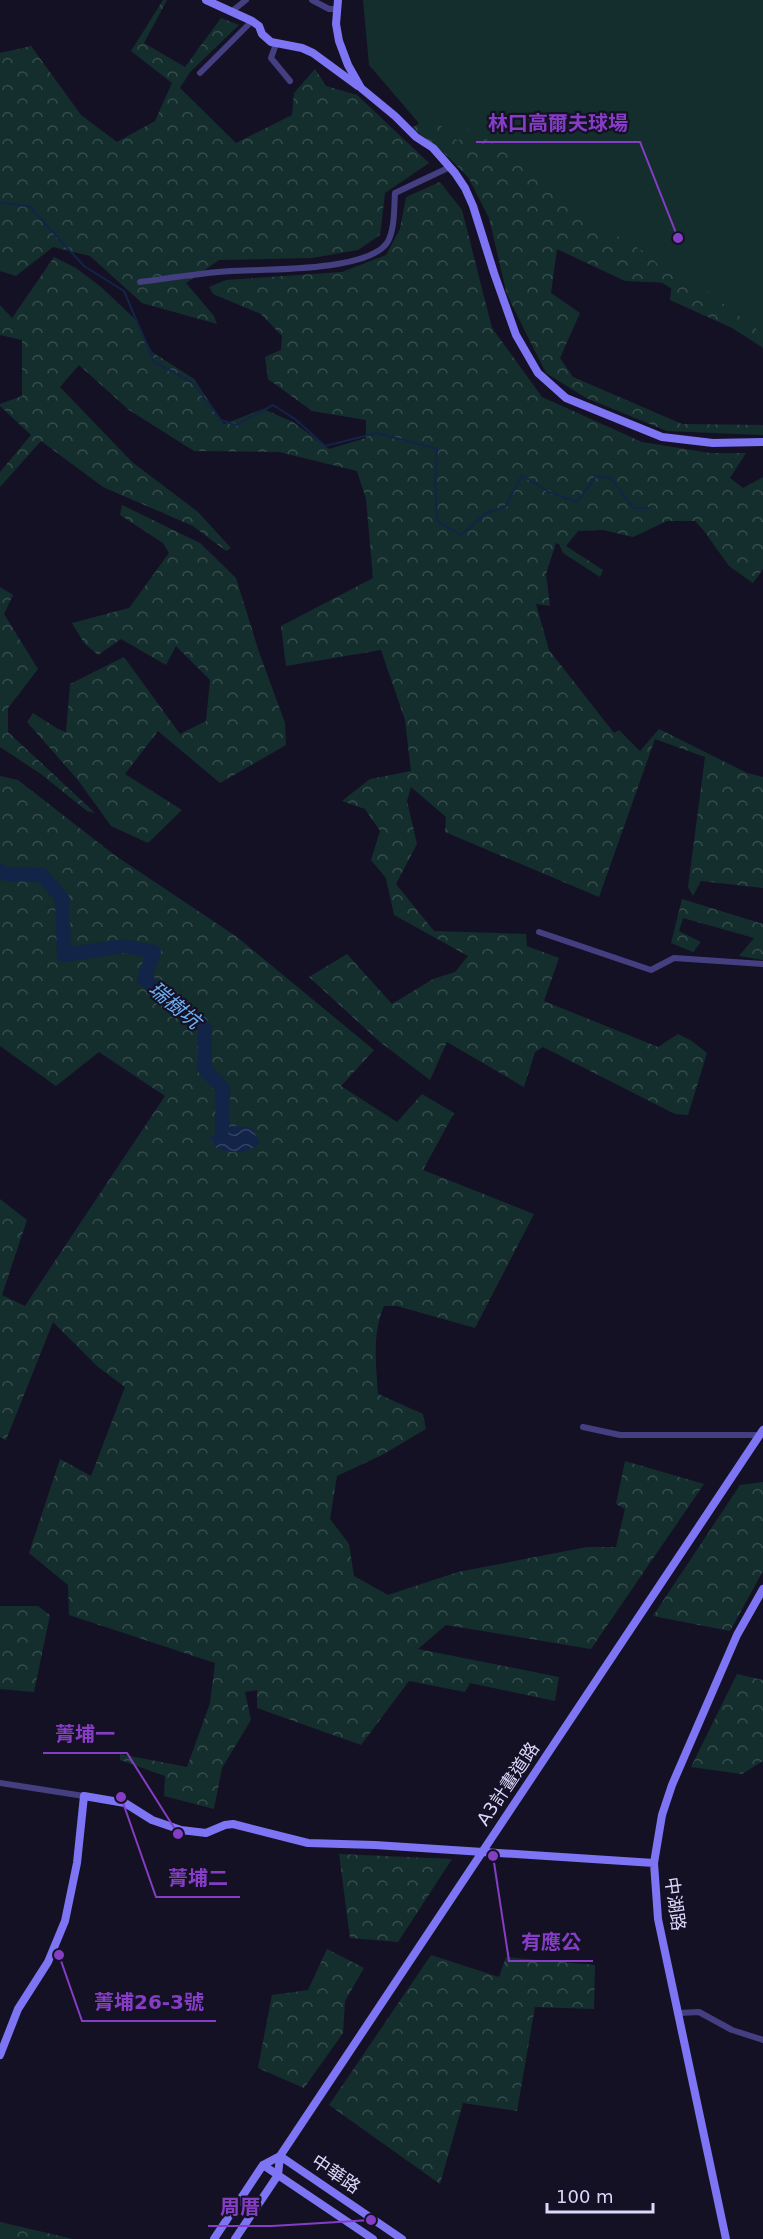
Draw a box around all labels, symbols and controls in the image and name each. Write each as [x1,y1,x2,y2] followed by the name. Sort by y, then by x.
[476,104,640,142] callout: 林口高爾夫球場
[488,111,628,135] text: 林口高爾夫球場
[144,977,208,1035] water label: 瑞樹坑
[43,1715,127,1753] callout: 菁埔一
[55,1722,115,1746] text: 菁埔一
[472,1738,543,1829] street label: A3計畫道路
[156,1859,240,1897] callout: 菁埔二
[168,1866,228,1890] text: 菁埔二
[661,1876,690,1932] street label: 中湖路
[509,1923,593,1961] callout: 有應公
[521,1930,581,1954] text: 有應公
[82,1983,216,2021] callout: 菁埔26-3號
[94,1990,204,2014] text: 菁埔26-3號
[308,2150,365,2197] street label: 中華路
[547,2176,654,2214] scale bar
[556,2186,614,2207] text: 100 m
[208,2188,272,2226] callout: 周厝
[220,2195,260,2219] text: 周厝

